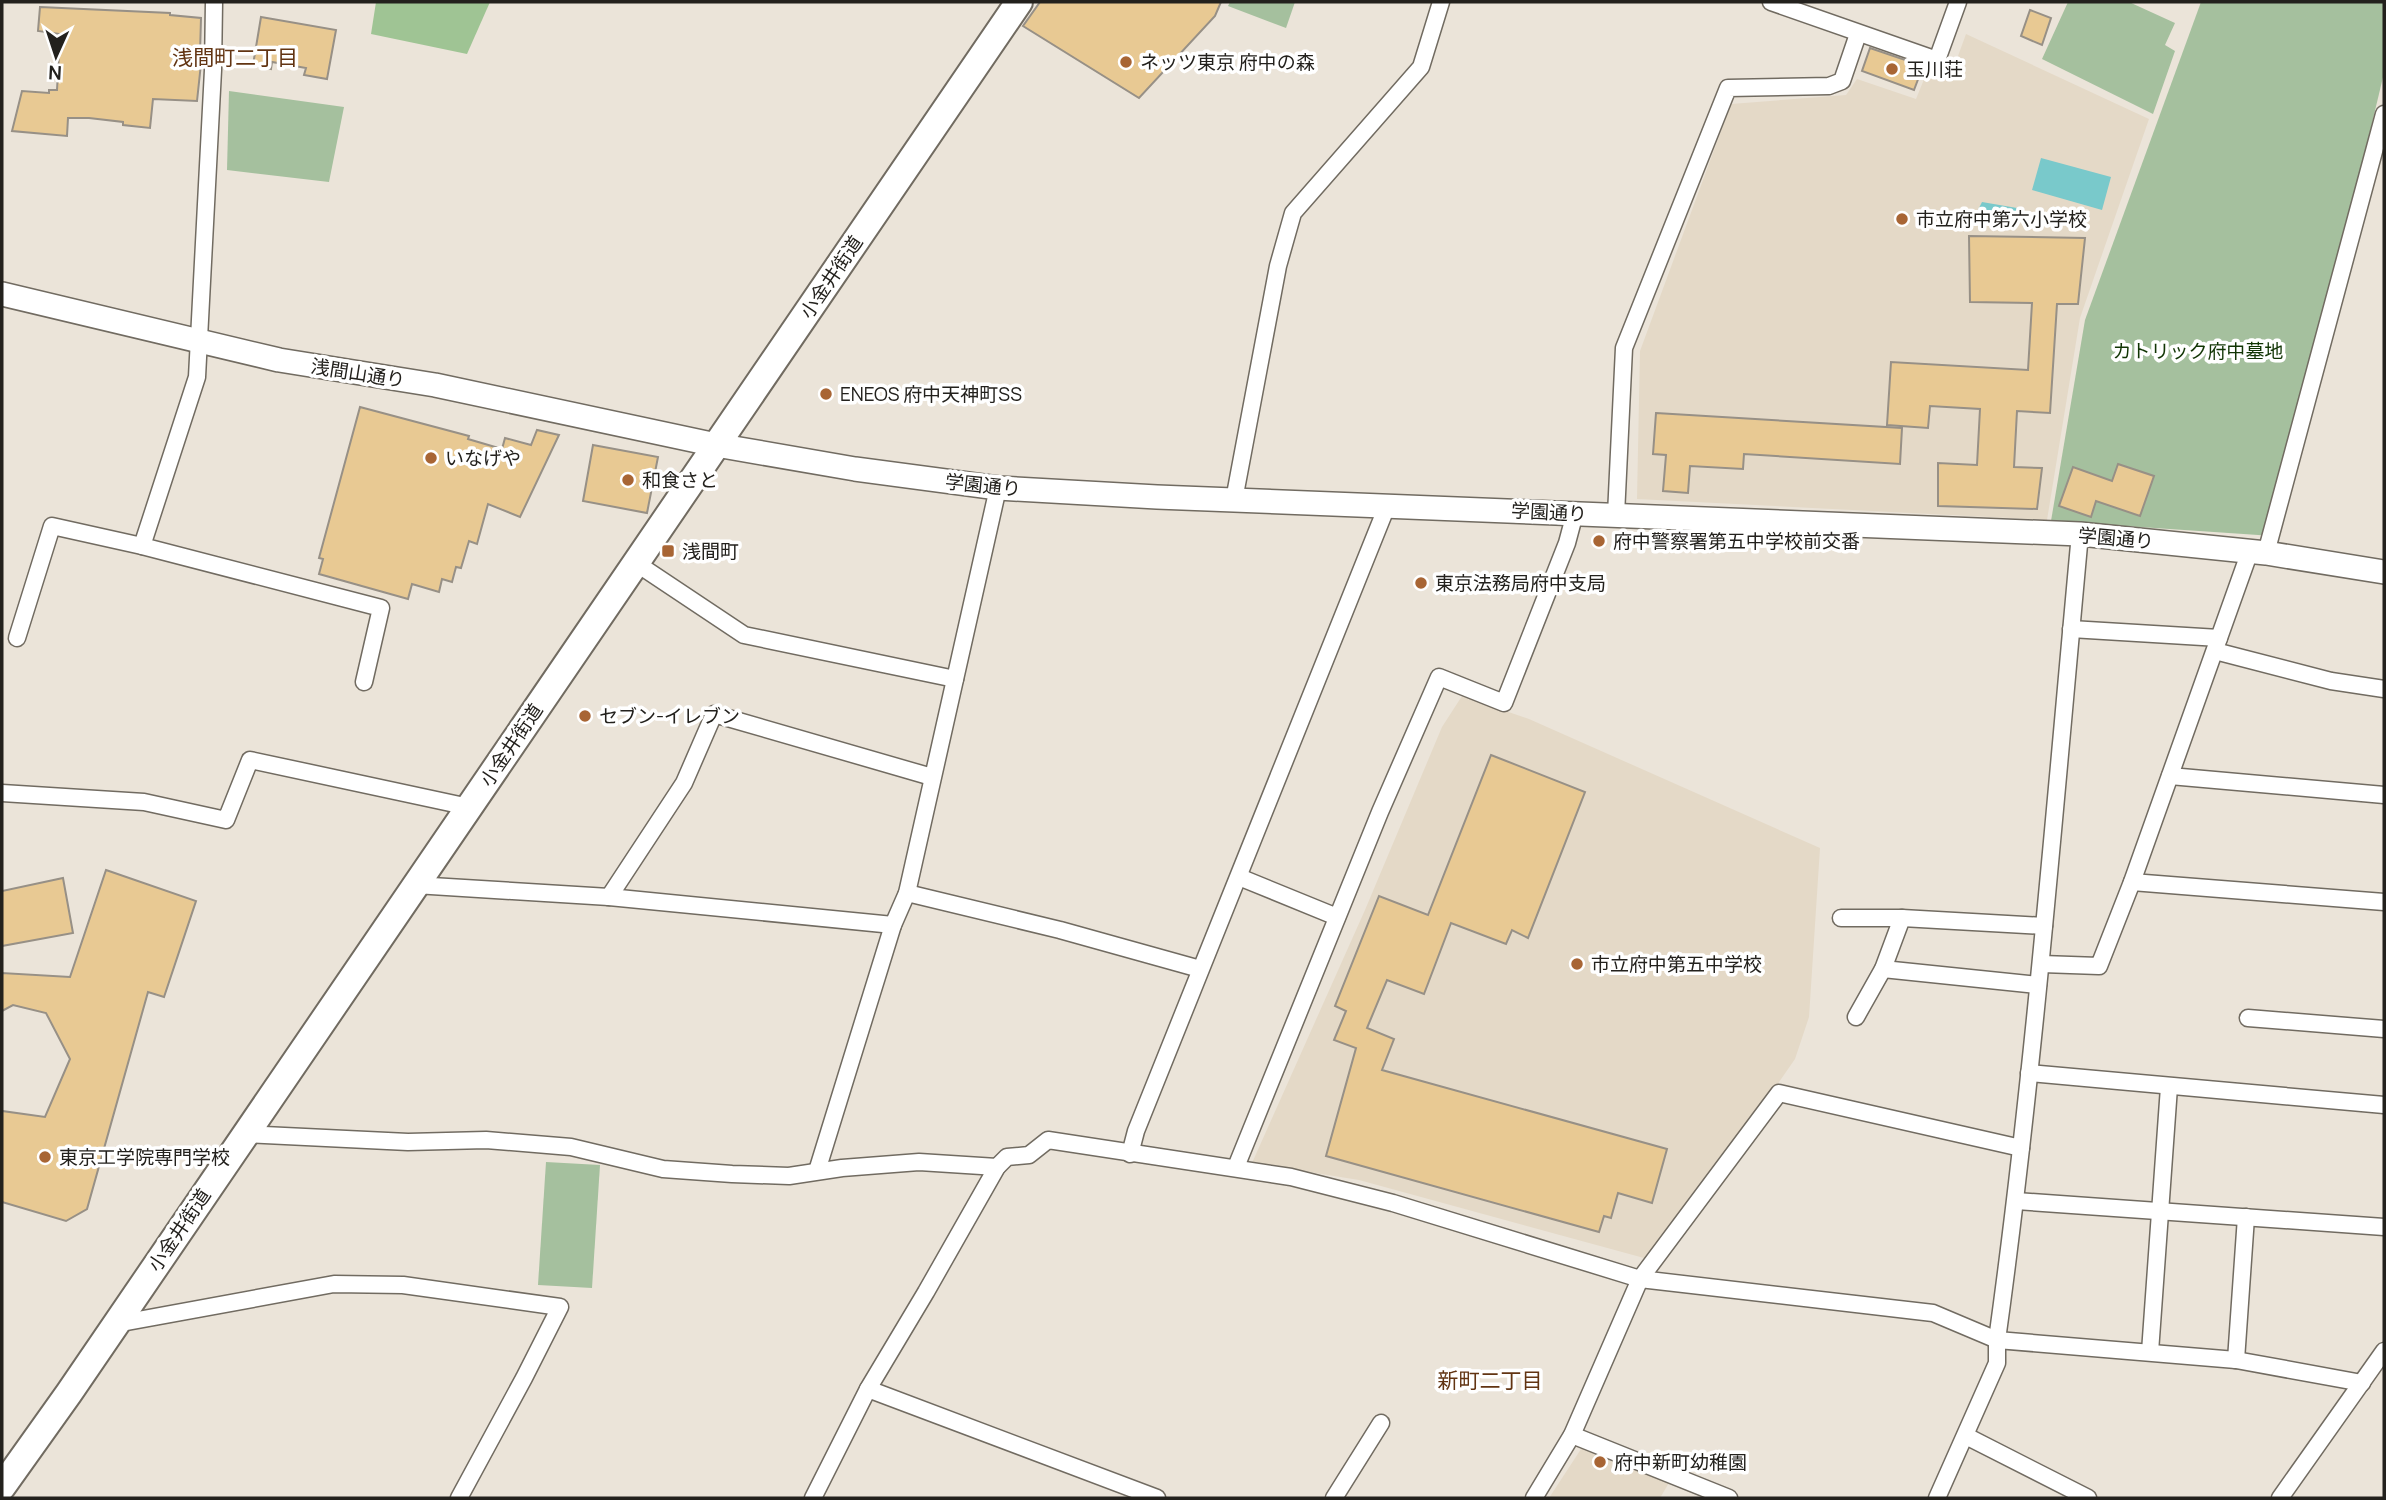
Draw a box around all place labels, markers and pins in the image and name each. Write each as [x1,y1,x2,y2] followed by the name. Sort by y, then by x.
[1140,49,1315,75] place label: ネッツ東京 府中の森
[1118,54,1134,70] marker: ネッツ東京 府中の森
[1906,56,1963,82] place label: 玉川荘
[1884,61,1900,77] marker: 玉川荘
[1916,206,2087,232] place label: 市立府中第六小学校
[1894,211,1910,227] marker: 市立府中第六小学校
[840,381,1022,407] place label: ENEOS 府中天神町SS
[818,386,834,402] marker: ENEOS 府中天神町SS
[445,445,521,471] place label: いなげや
[423,450,439,466] marker: いなげや
[642,467,718,493] place label: 和食さと
[620,472,636,488] marker: 和食さと
[1613,528,1860,554] place label: 府中警察署第五中学校前交番
[1591,533,1607,549] marker: 府中警察署第五中学校前交番
[682,538,739,564] place label: 浅間町
[660,543,676,559] marker: 浅間町
[1435,570,1606,596] place label: 東京法務局府中支局
[1413,575,1429,591] marker: 東京法務局府中支局
[599,703,740,729] place label: セブン-イレブン
[577,708,593,724] marker: セブン-イレブン
[1591,951,1762,977] place label: 市立府中第五中学校
[1569,956,1585,972] marker: 市立府中第五中学校
[59,1144,230,1170] place label: 東京工学院専門学校
[37,1149,53,1165] marker: 東京工学院専門学校
[1614,1449,1747,1475] place label: 府中新町幼稚園
[1592,1454,1608,1470] marker: 府中新町幼稚園

